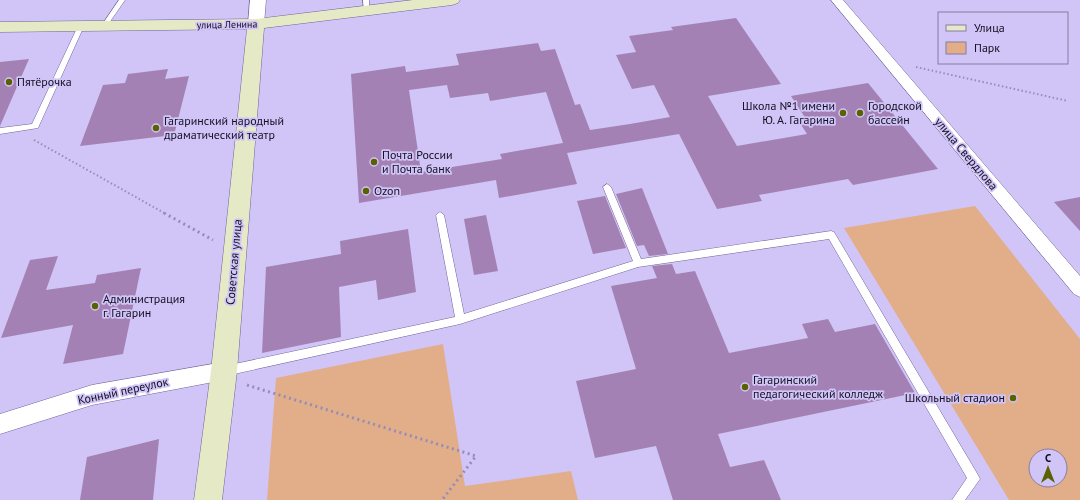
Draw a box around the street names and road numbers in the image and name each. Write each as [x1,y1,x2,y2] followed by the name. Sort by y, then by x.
[197,17,257,32] street label: улица Ленина
[932,114,1001,193] street label: улица Свердлова
[222,218,245,305] street label: Советская улица
[76,374,170,407] street label: Конный переулок

